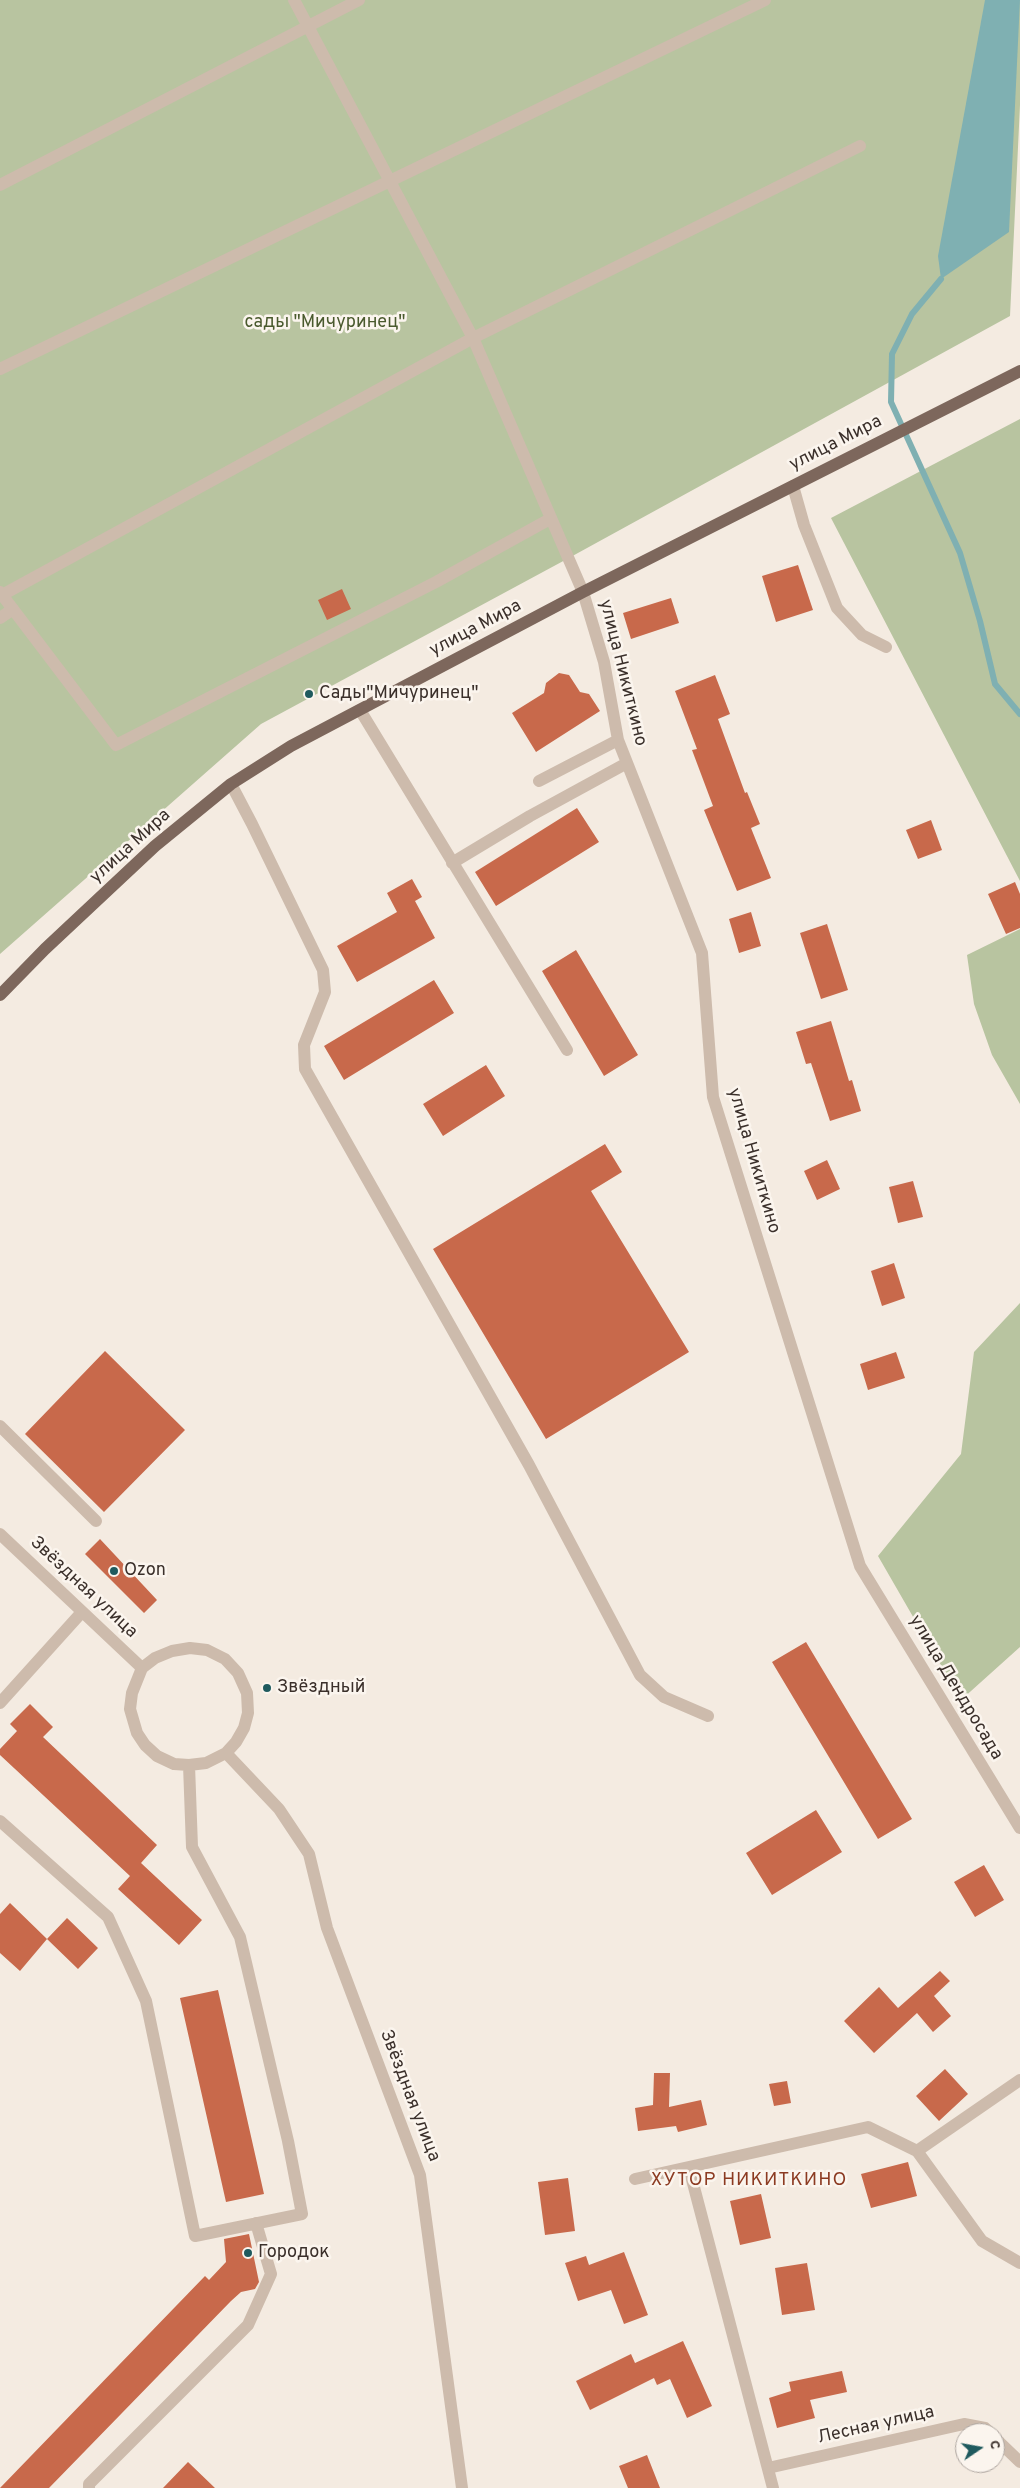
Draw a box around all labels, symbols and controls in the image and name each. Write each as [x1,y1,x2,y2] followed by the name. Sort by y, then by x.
[244,312,406,334] park label: сады "Мичуринец"
[786,411,886,477] street label: улица Мира
[426,596,526,662] street label: улица Мира
[593,597,651,749] street label: улица Никиткино
[319,683,478,705] place label: Сады"Мичуринец"
[303,688,315,700] marker: Сады"Мичуринец"
[86,805,176,889] street label: улица Мира
[722,1086,784,1236] street label: улица Никиткино
[25,1533,141,1643] street label: Звёздная улица
[124,1560,166,1582] place label: Ozon
[108,1565,120,1577] marker: Ozon
[903,1612,1007,1764] street label: улица Дендросада
[277,1677,365,1699] place label: Звёздный
[261,1682,273,1694] marker: Звёздный
[374,2027,444,2165] street label: Звёздная улица
[649,2170,849,2192] district label: ХУТОР НИКИТКИНО
[258,2242,330,2264] place label: Городок
[242,2247,254,2259] marker: Городок
[815,2402,937,2450] street label: Лесная улица
[955,2423,1005,2473] north arrow
[985,2439,1003,2451] text: С

